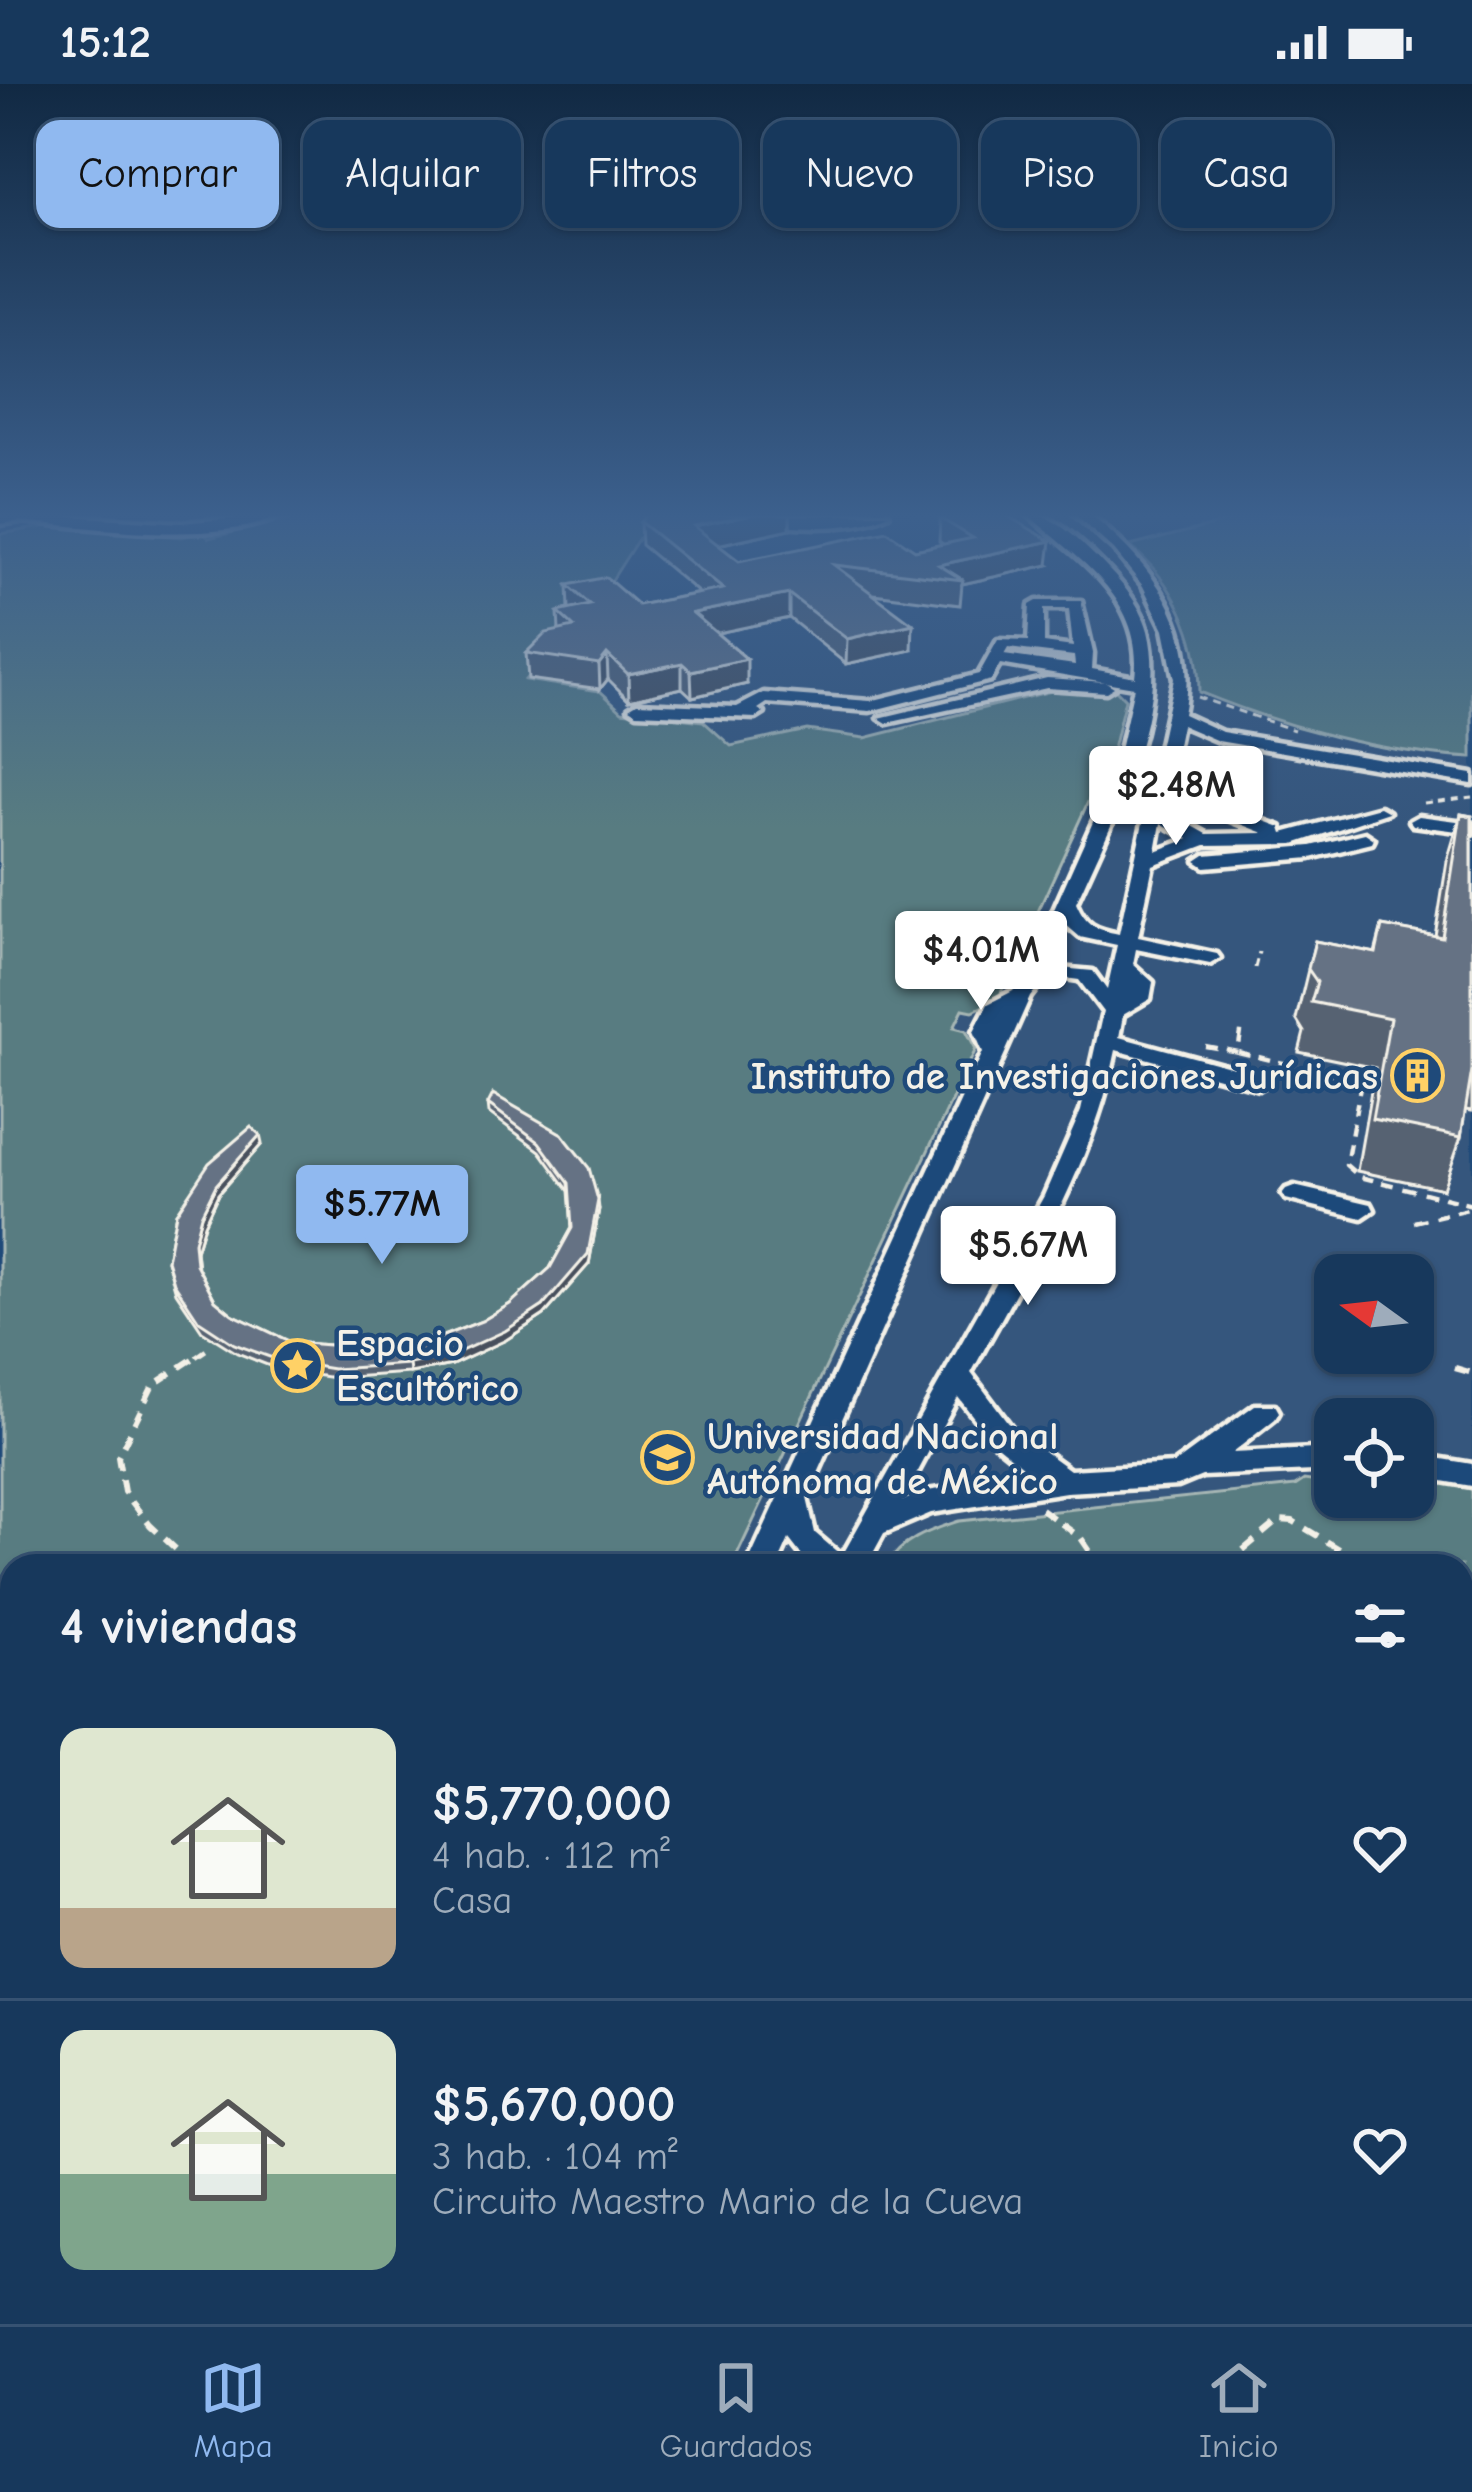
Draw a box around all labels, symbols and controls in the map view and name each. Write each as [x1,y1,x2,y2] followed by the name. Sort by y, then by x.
[60,16,151,68] text: 15:12
[36,120,279,228] chip: Comprar
[303,120,521,228] chip: Alquilar
[545,120,739,228] chip: Filtros
[763,120,957,228] chip: Nuevo
[981,120,1137,228] chip: Piso
[1161,120,1332,228] chip: Casa
[1078,746,1274,848] pin: $2.48M
[1116,762,1236,807] text: $2.48M
[883,911,1079,1013] pin: $4.01M
[922,927,1040,972] text: $4.01M
[1389,1048,1445,1104] building icon: Instituto de Investigaciones Jurídicas
[751,1054,1378,1099] place label: Instituto de Investigaciones Jurídicas
[284,1165,480,1267] pin: $5.77M
[323,1181,441,1226] text: $5.77M
[930,1206,1126,1308] pin: $5.67M
[968,1222,1088,1267] text: $5.67M
[1314,1254,1434,1374] north arrow
[1314,1254,1434,1518] map controls
[336,1321,519,1411] place label: Espacio Escultórico
[269,1337,325,1393] place icon: Espacio Escultórico
[1314,1398,1434,1518] button: locate
[707,1414,1058,1504] place label: Universidad Nacional Autónoma de México
[640,1430,696,1486] school or university icon: Universidad Nacional Autónoma de México
[1347,1593,1413,1659] icon: filters
[60,1597,297,1656] text: 4 viviendas
[432,1774,672,1833] text: $5,770,000
[156,1776,300,1920] icon: home
[1347,1815,1413,1881] icon: heart
[432,1833,670,1878] text: 4 hab. · 112 m²
[432,1878,512,1923] text: Casa
[432,2075,676,2134] text: $5,670,000
[156,2078,300,2222] icon: home
[1347,2117,1413,2183] icon: heart
[432,2134,678,2179] text: 3 hab. · 104 m²
[432,2179,1023,2224] text: Circuito Maestro Mario de la Cueva
[193,2355,273,2465] tab: Mapa
[660,2355,812,2465] tab: Guardados
[1199,2355,1279,2465] tab: Inicio

